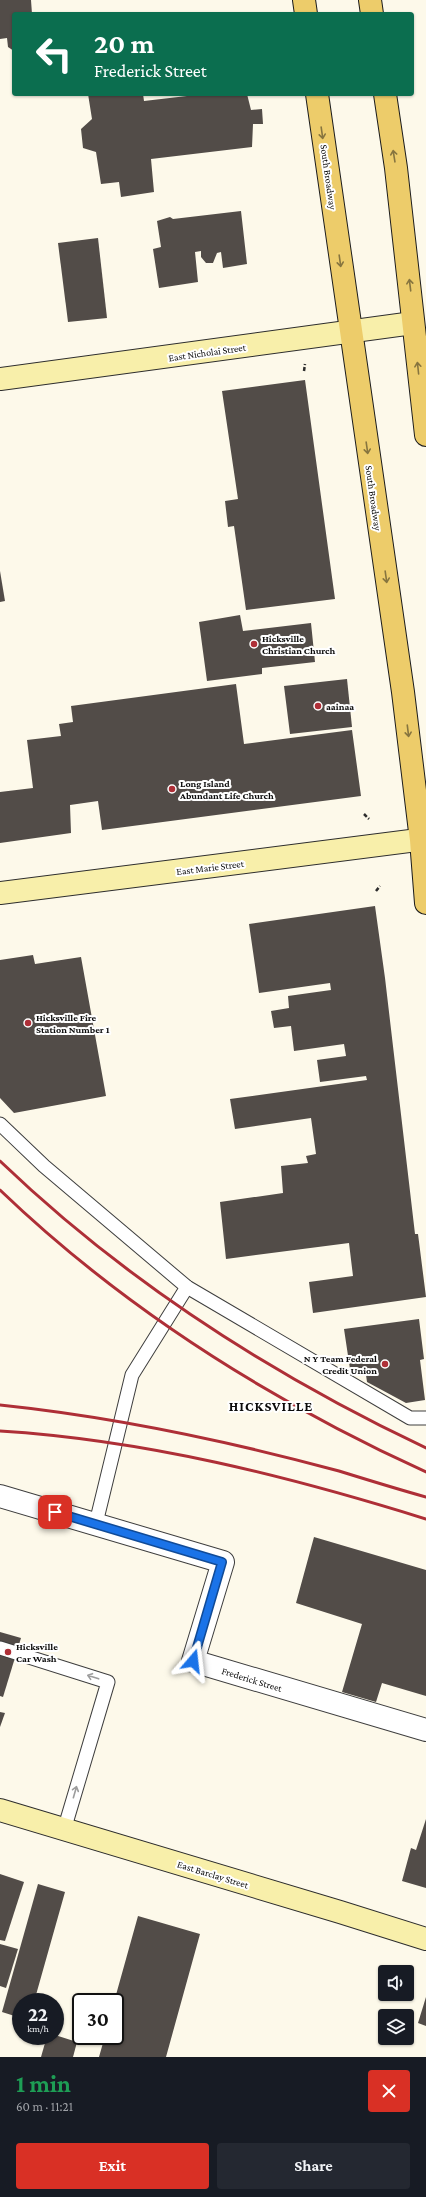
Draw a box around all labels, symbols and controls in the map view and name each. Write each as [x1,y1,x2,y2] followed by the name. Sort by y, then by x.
[28,28,80,80] icon: left
[94,28,154,59] text: 20 m
[94,61,207,81] text: Frederick Street
[318,126,326,139] one-way arrow
[318,144,339,211] street label: South Broadway
[390,149,398,162] one-way arrow
[336,254,344,267] one-way arrow
[406,279,414,292] one-way arrow
[168,342,247,363] street label: East Nicholai Street
[414,362,422,375] one-way arrow
[363,442,371,455] one-way arrow
[363,465,384,532] street label: South Broadway
[382,570,390,583] one-way arrow
[262,633,336,656] place label: Hicksville Christian Church
[249,639,259,649] marker: Hicksville Christian Church
[313,701,323,711] marker: aainaa
[326,701,354,712] place label: aainaa
[404,724,412,737] one-way arrow
[179,778,274,801] place label: Long Island Abundant Life Church
[167,784,177,794] marker: Long Island Abundant Life Church
[176,858,245,877] street label: East Marie Street
[36,1012,110,1035] place label: Hicksville Fire Station Number 1
[23,1018,33,1028] marker: Hicksville Fire Station Number 1
[304,1353,377,1376] place label: N Y Team Federal Credit Union
[380,1359,390,1369] marker: N Y Team Federal Credit Union
[229,1398,313,1414] district label: HICKSVILLE
[38,1495,72,1529] pin
[44,1501,66,1523] icon: arrive
[172,1640,214,1682] position arrow
[16,1641,58,1664] place label: Hicksville Car Wash
[3,1647,13,1657] marker: Hicksville Car Wash
[220,1665,284,1694] street label: Frederick Street
[87,1673,100,1680] one-way arrow
[72,1786,79,1799] one-way arrow
[176,1858,250,1891] street label: East Barclay Street
[378,1965,414,2045] map controls
[378,1965,414,2001] button: sound
[72,1993,124,2045] speed limit sign: 30
[28,2003,48,2025] text: 22
[378,2009,414,2045] button: layers
[27,2023,49,2034] text: km/h
[16,2070,71,2097] text: 1 min
[368,2070,410,2112] button: close
[16,2099,73,2114] text: 60 m · 11:21
[16,2143,209,2189] button: Exit
[217,2143,410,2189] button: Share

